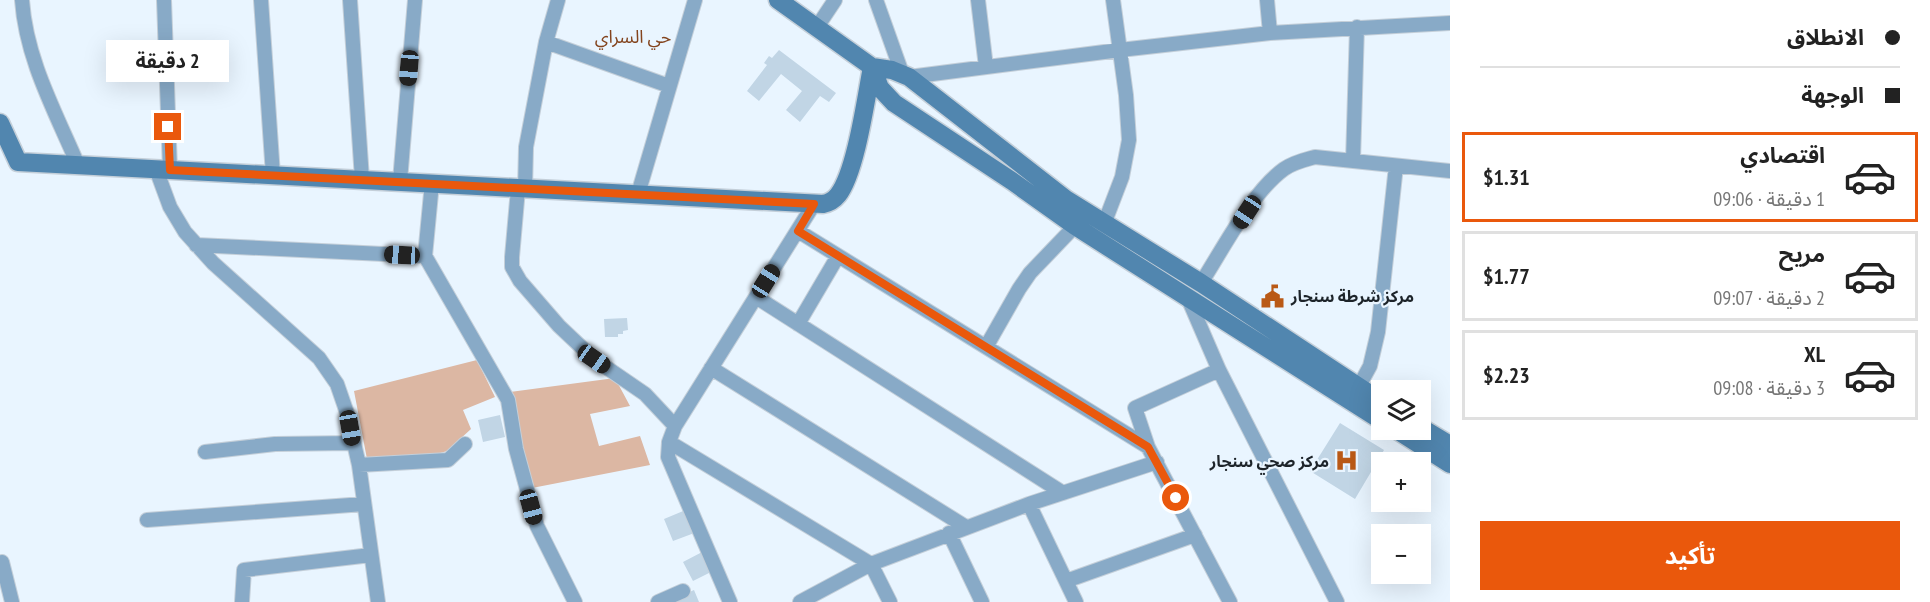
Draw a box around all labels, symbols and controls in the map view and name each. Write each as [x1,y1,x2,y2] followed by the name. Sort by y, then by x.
[1787,23,1864,51] text: الانطلاق
[595,25,671,50] district label: حي السراي
[106,40,230,82] callout: 2 دقيقة
[136,48,199,74] text: 2 دقيقة
[398,49,420,87] car
[1801,81,1864,109] text: الوجهة
[154,113,181,140] route end
[1740,141,1825,169] text: اقتصادي
[1843,150,1897,204] icon: car
[1483,163,1530,191] text: $1.31
[1713,186,1825,212] text: 1 دقيقة · 09:06
[1230,192,1264,232] car
[1779,240,1825,268] text: مريح
[384,245,420,265] car
[1843,249,1897,303] icon: car
[749,261,783,301] car
[1483,262,1530,290] text: $1.77
[1260,283,1286,309] public building icon: مركز شرطة سنجار
[1713,285,1825,311] text: 2 دقيقة · 09:07
[1290,286,1414,306] place label: مركز شرطة سنجار
[1804,340,1825,368] text: XL
[574,341,614,377] car
[1843,348,1897,402] icon: car
[1483,361,1530,389] text: $2.23
[1713,375,1825,401] text: 3 دقيقة · 09:08
[1371,380,1431,584] map controls
[1371,380,1431,440] button: layers
[338,409,362,447] car
[1334,448,1360,474] hospital icon: مركز صحي سنجار
[1209,451,1329,475] place label: مركز صحي سنجار
[1371,452,1431,512] button: +
[1162,484,1189,511] route start
[518,487,544,527] car
[1480,521,1900,590] button: تأكيد
[1371,524,1431,584] button: −

